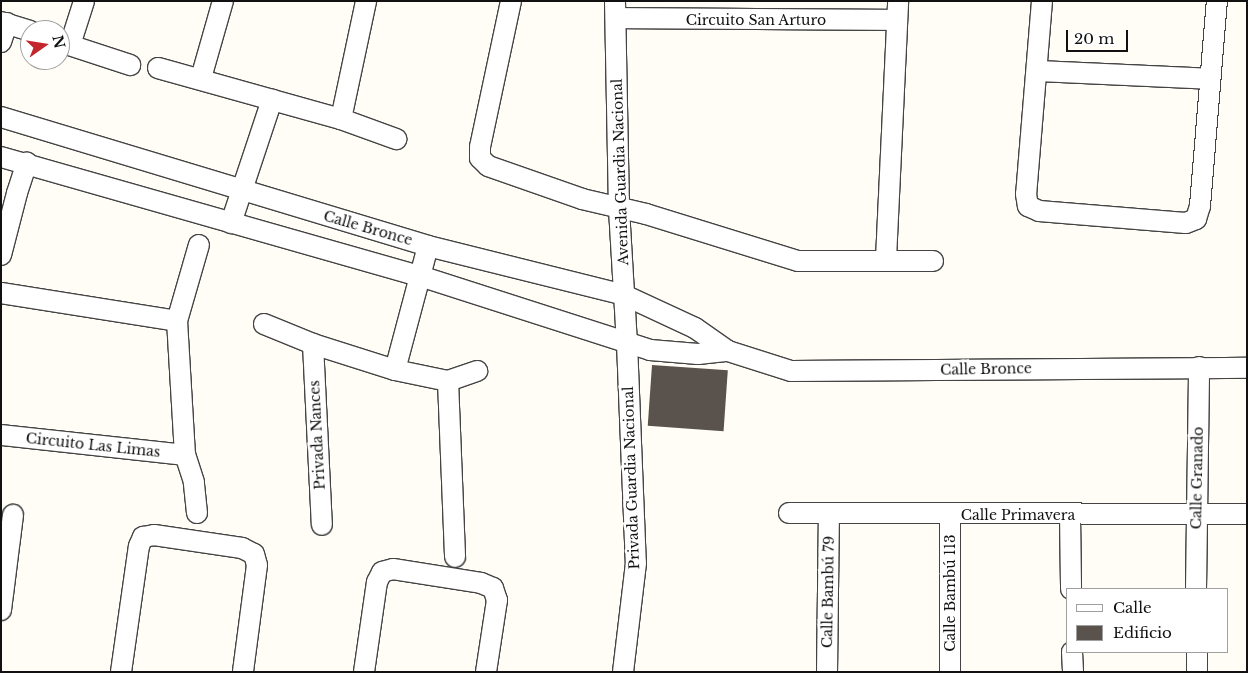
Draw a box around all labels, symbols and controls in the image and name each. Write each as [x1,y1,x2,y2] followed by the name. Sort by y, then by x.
[686,12,826,28] street label: Circuito San Arturo
[20,20,70,70] north arrow
[1068,20,1130,52] scale bar
[1074,29,1114,48] text: 20 m
[48,33,69,50] text: N
[608,78,632,266] street label: Avenida Guardia Nacional
[322,207,414,249] street label: Calle Bronce
[940,360,1032,378] street label: Calle Bronce
[306,380,328,490] street label: Privada Nances
[619,386,643,570] street label: Privada Guardia Nacional
[1188,426,1206,530] street label: Calle Granado
[25,430,161,460] street label: Circuito Las Limas
[961,507,1075,523] street label: Calle Primavera
[942,534,958,652] street label: Calle Bambú 113
[819,536,837,648] street label: Calle Bambú 79
[1066,588,1228,653] legend
[1113,598,1152,617] text: Calle
[1113,623,1172,642] text: Edificio

